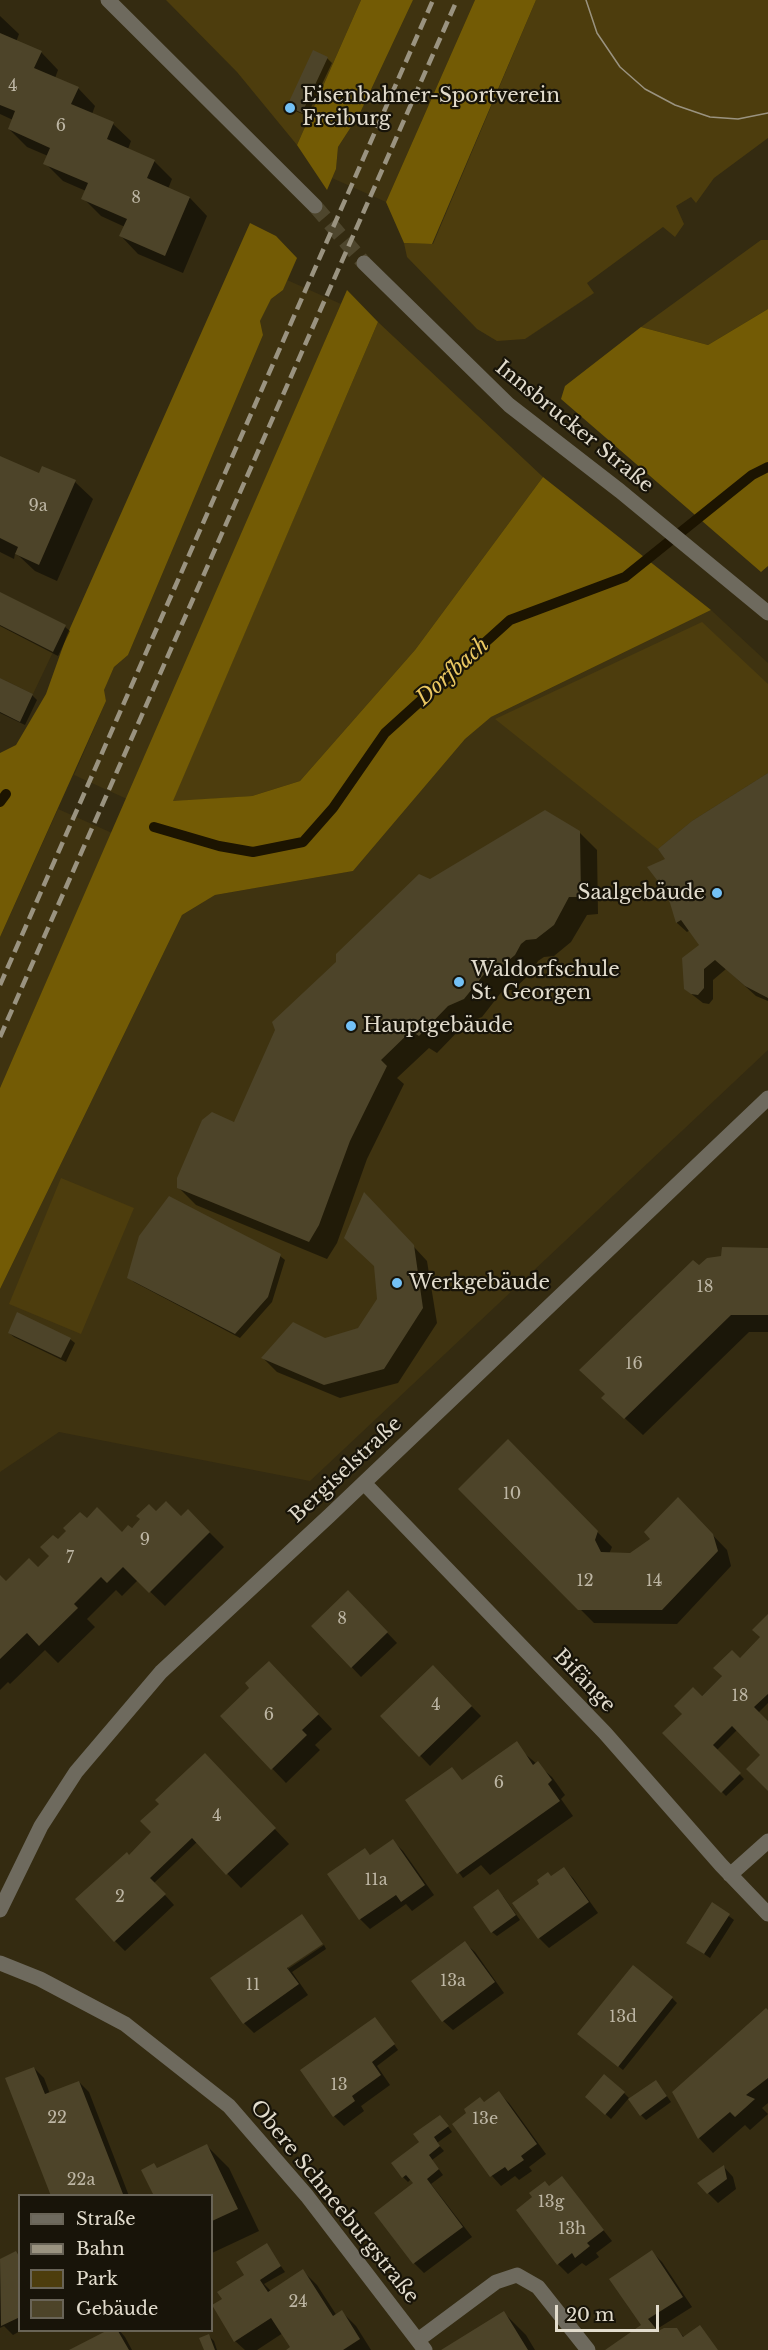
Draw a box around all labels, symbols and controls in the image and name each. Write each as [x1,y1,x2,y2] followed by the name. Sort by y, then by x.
[8,76,18,96] house number: 4
[302,84,560,131] place label: Eisenbahner-Sportverein Freiburg
[283,101,297,115] marker: Eisenbahner-Sportverein Freiburg
[56,116,66,136] house number: 6
[131,188,141,208] house number: 8
[490,356,658,498] street label: Innsbrucker Straße
[28,496,48,516] house number: 9a
[411,633,495,711] water label: Dorfbach
[578,881,705,905] place label: Saalgebäude
[710,886,724,900] marker: Saalgebäude
[471,958,620,1005] place label: Waldorfschule St. Georgen
[452,975,466,989] marker: Waldorfschule St. Georgen
[363,1014,513,1038] place label: Hauptgebäude
[344,1019,358,1033] marker: Hauptgebäude
[409,1271,550,1295] place label: Werkgebäude
[390,1276,404,1290] marker: Werkgebäude
[697,1277,713,1297] house number: 18
[625,1354,643,1374] house number: 16
[285,1412,407,1528] street label: Bergiselstraße
[503,1484,521,1504] house number: 10
[140,1530,150,1550] house number: 9
[66,1548,74,1568] house number: 7
[577,1571,593,1591] house number: 12
[646,1571,662,1591] house number: 14
[337,1609,347,1629] house number: 8
[548,1644,620,1718] street label: Bifänge
[732,1686,748,1706] house number: 18
[431,1695,441,1715] house number: 4
[264,1705,274,1725] house number: 6
[494,1773,504,1793] house number: 6
[212,1806,222,1826] house number: 4
[364,1870,388,1890] house number: 11a
[115,1887,125,1907] house number: 2
[440,1971,466,1991] house number: 13a
[246,1975,260,1995] house number: 11
[609,2007,637,2027] house number: 13d
[331,2075,347,2095] house number: 13
[245,2096,423,2308] street label: Obere Schneeburgstraße
[47,2108,67,2128] house number: 22
[472,2109,498,2129] house number: 13e
[67,2170,95,2190] house number: 22a
[538,2192,564,2212] house number: 13g
[18,2194,213,2332] legend
[76,2208,136,2230] text: Straße
[558,2219,586,2239] house number: 13h
[76,2238,125,2260] text: Bahn
[76,2268,118,2290] text: Park
[288,2292,308,2312] house number: 24
[558,2293,662,2331] scale bar
[76,2298,158,2320] text: Gebäude
[566,2304,614,2326] text: 20 m

